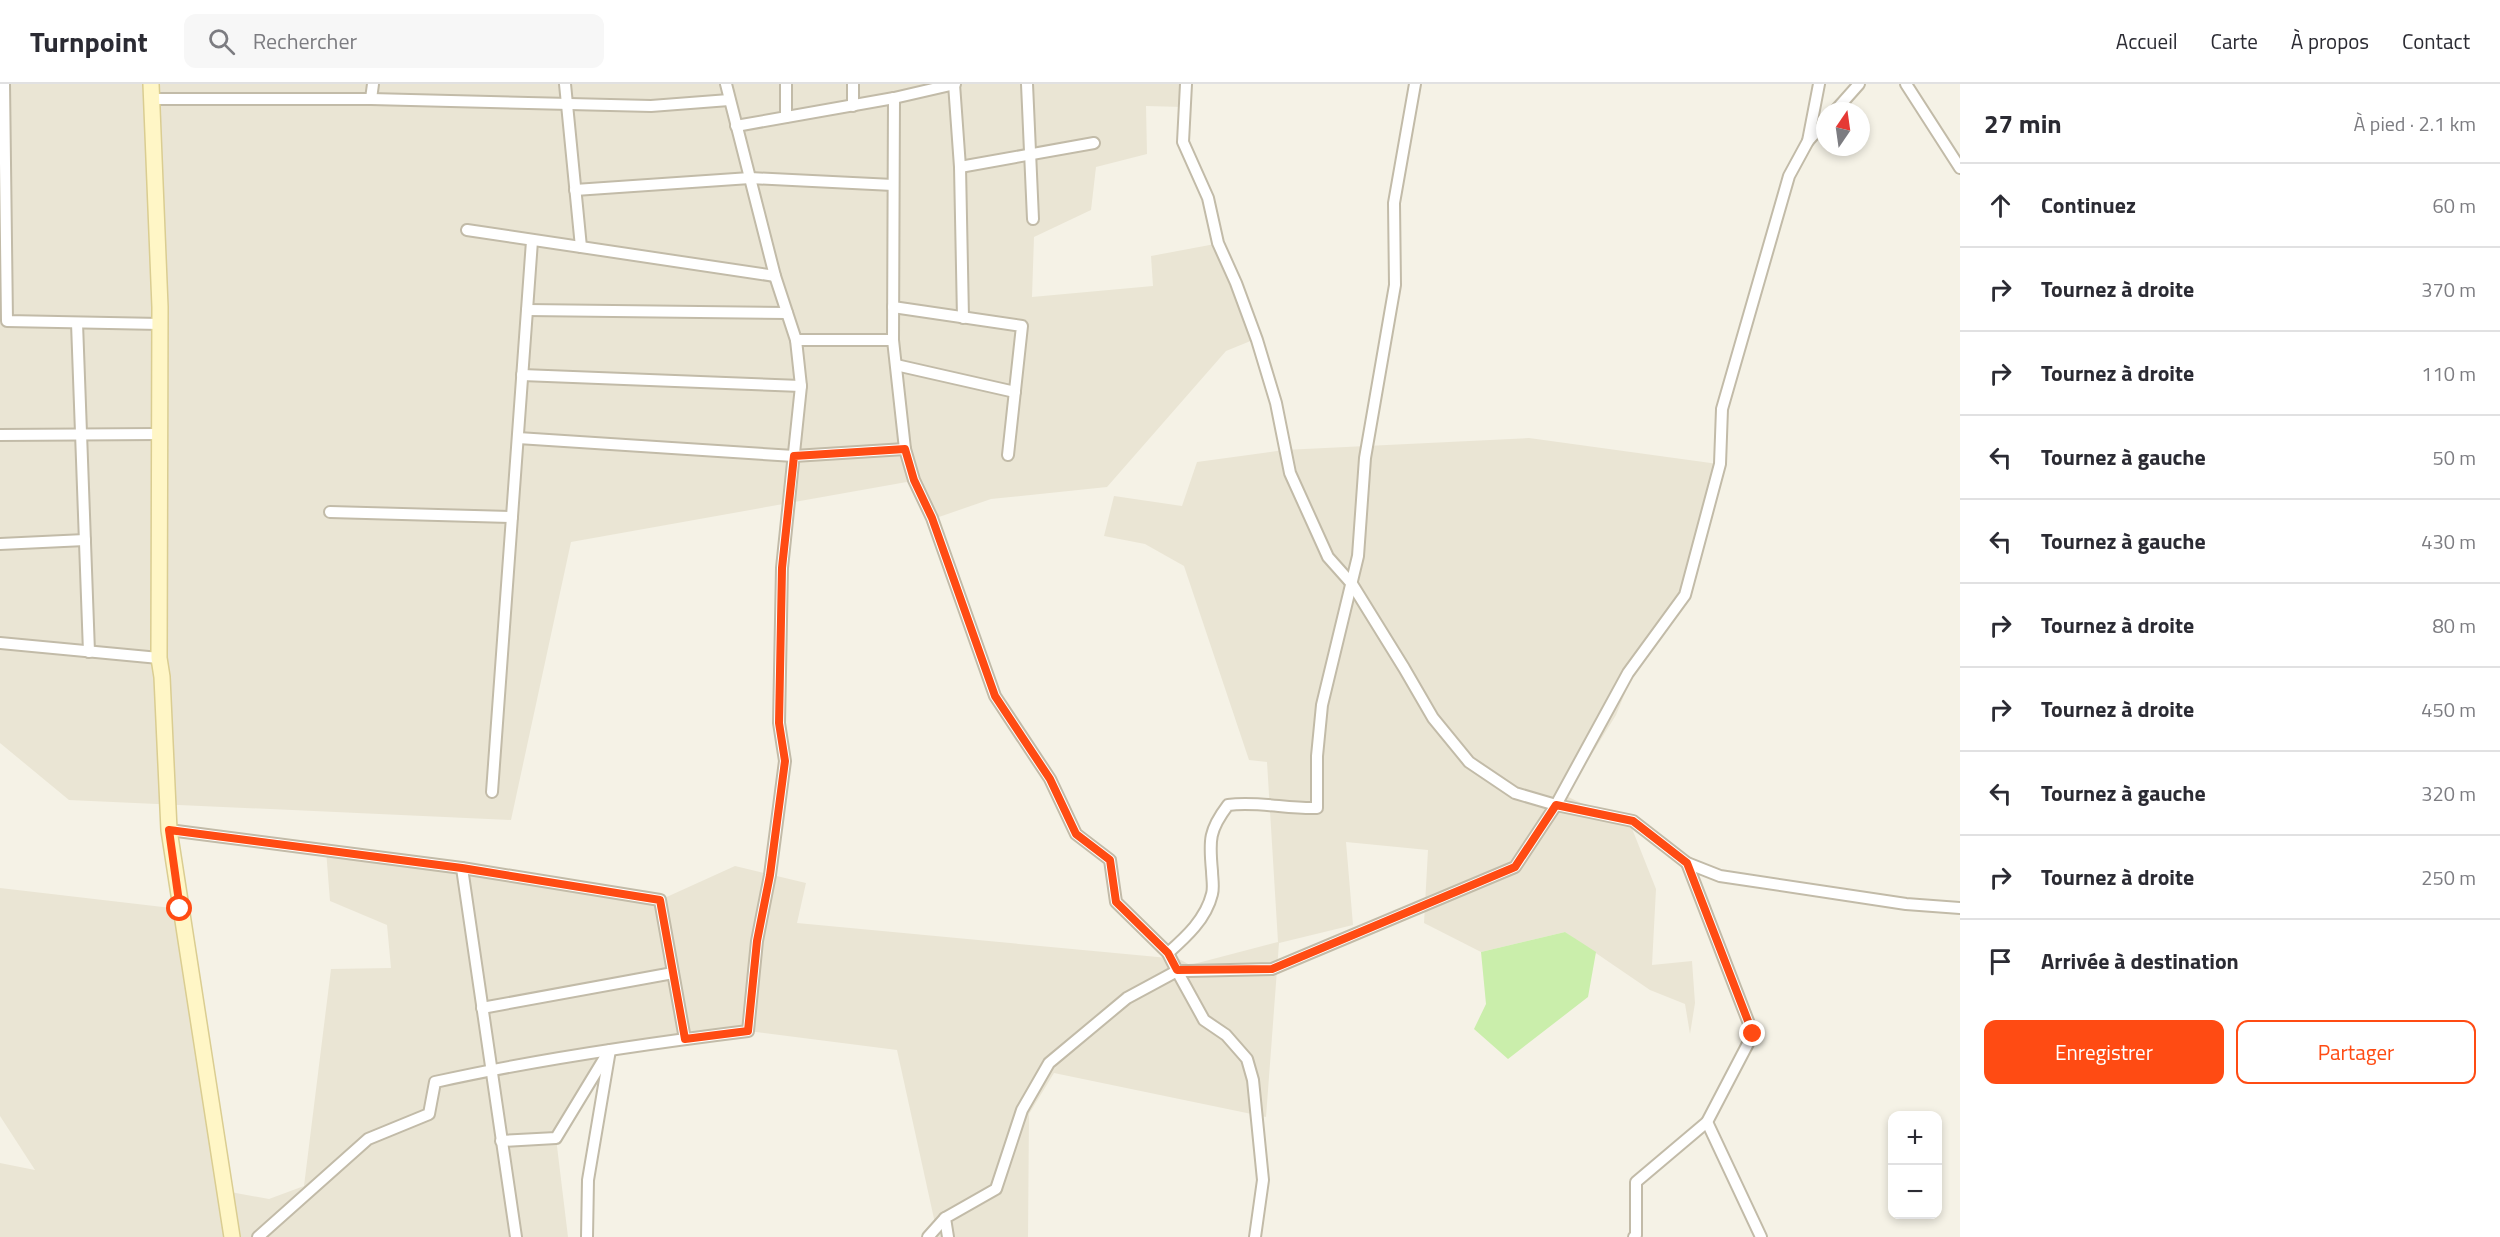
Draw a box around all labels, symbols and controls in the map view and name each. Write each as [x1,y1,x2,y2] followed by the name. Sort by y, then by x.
[184,14,604,68] search box
[30,20,148,63] text: Turnpoint
[253,24,357,58] text: Rechercher
[205,25,238,58] icon: search
[2116,25,2178,57] text: Accueil
[2211,25,2258,57] text: Carte
[2291,25,2369,57] text: À propos
[2402,25,2470,57] text: Contact
[1816,102,1870,156] north arrow
[1984,104,2062,143] text: 27 min
[2354,108,2476,139] text: À pied · 2.1 km
[2041,188,2136,222] text: Continuez
[1984,189,2017,222] icon: ahead
[2432,190,2476,221] text: 60 m
[2041,272,2194,306] text: Tournez à droite
[1984,273,2017,306] icon: right
[2421,274,2476,305] text: 370 m
[2041,356,2194,390] text: Tournez à droite
[1984,357,2017,390] icon: right
[2421,358,2476,389] text: 110 m
[2041,440,2206,474] text: Tournez à gauche
[1984,441,2017,474] icon: left
[2432,442,2476,473] text: 50 m
[2041,524,2206,558] text: Tournez à gauche
[1984,525,2017,558] icon: left
[2421,526,2476,557] text: 430 m
[2041,608,2194,642] text: Tournez à droite
[1984,609,2017,642] icon: right
[2432,610,2476,641] text: 80 m
[2041,692,2194,726] text: Tournez à droite
[1984,693,2017,726] icon: right
[2421,694,2476,725] text: 450 m
[2041,776,2206,810] text: Tournez à gauche
[1984,777,2017,810] icon: left
[2421,778,2476,809] text: 320 m
[2041,860,2194,894] text: Tournez à droite
[1984,861,2017,894] icon: right
[2421,862,2476,893] text: 250 m
[166,895,192,921] route start
[2041,944,2239,978] text: Arrivée à destination
[1984,945,2017,978] icon: arrive
[1739,1020,1765,1046] route end
[1984,1020,2224,1084] button: Enregistrer
[2236,1020,2476,1084] button: Partager
[1888,1111,1942,1219] map controls
[1888,1111,1942,1165] button: +
[1888,1165,1942,1219] button: −

